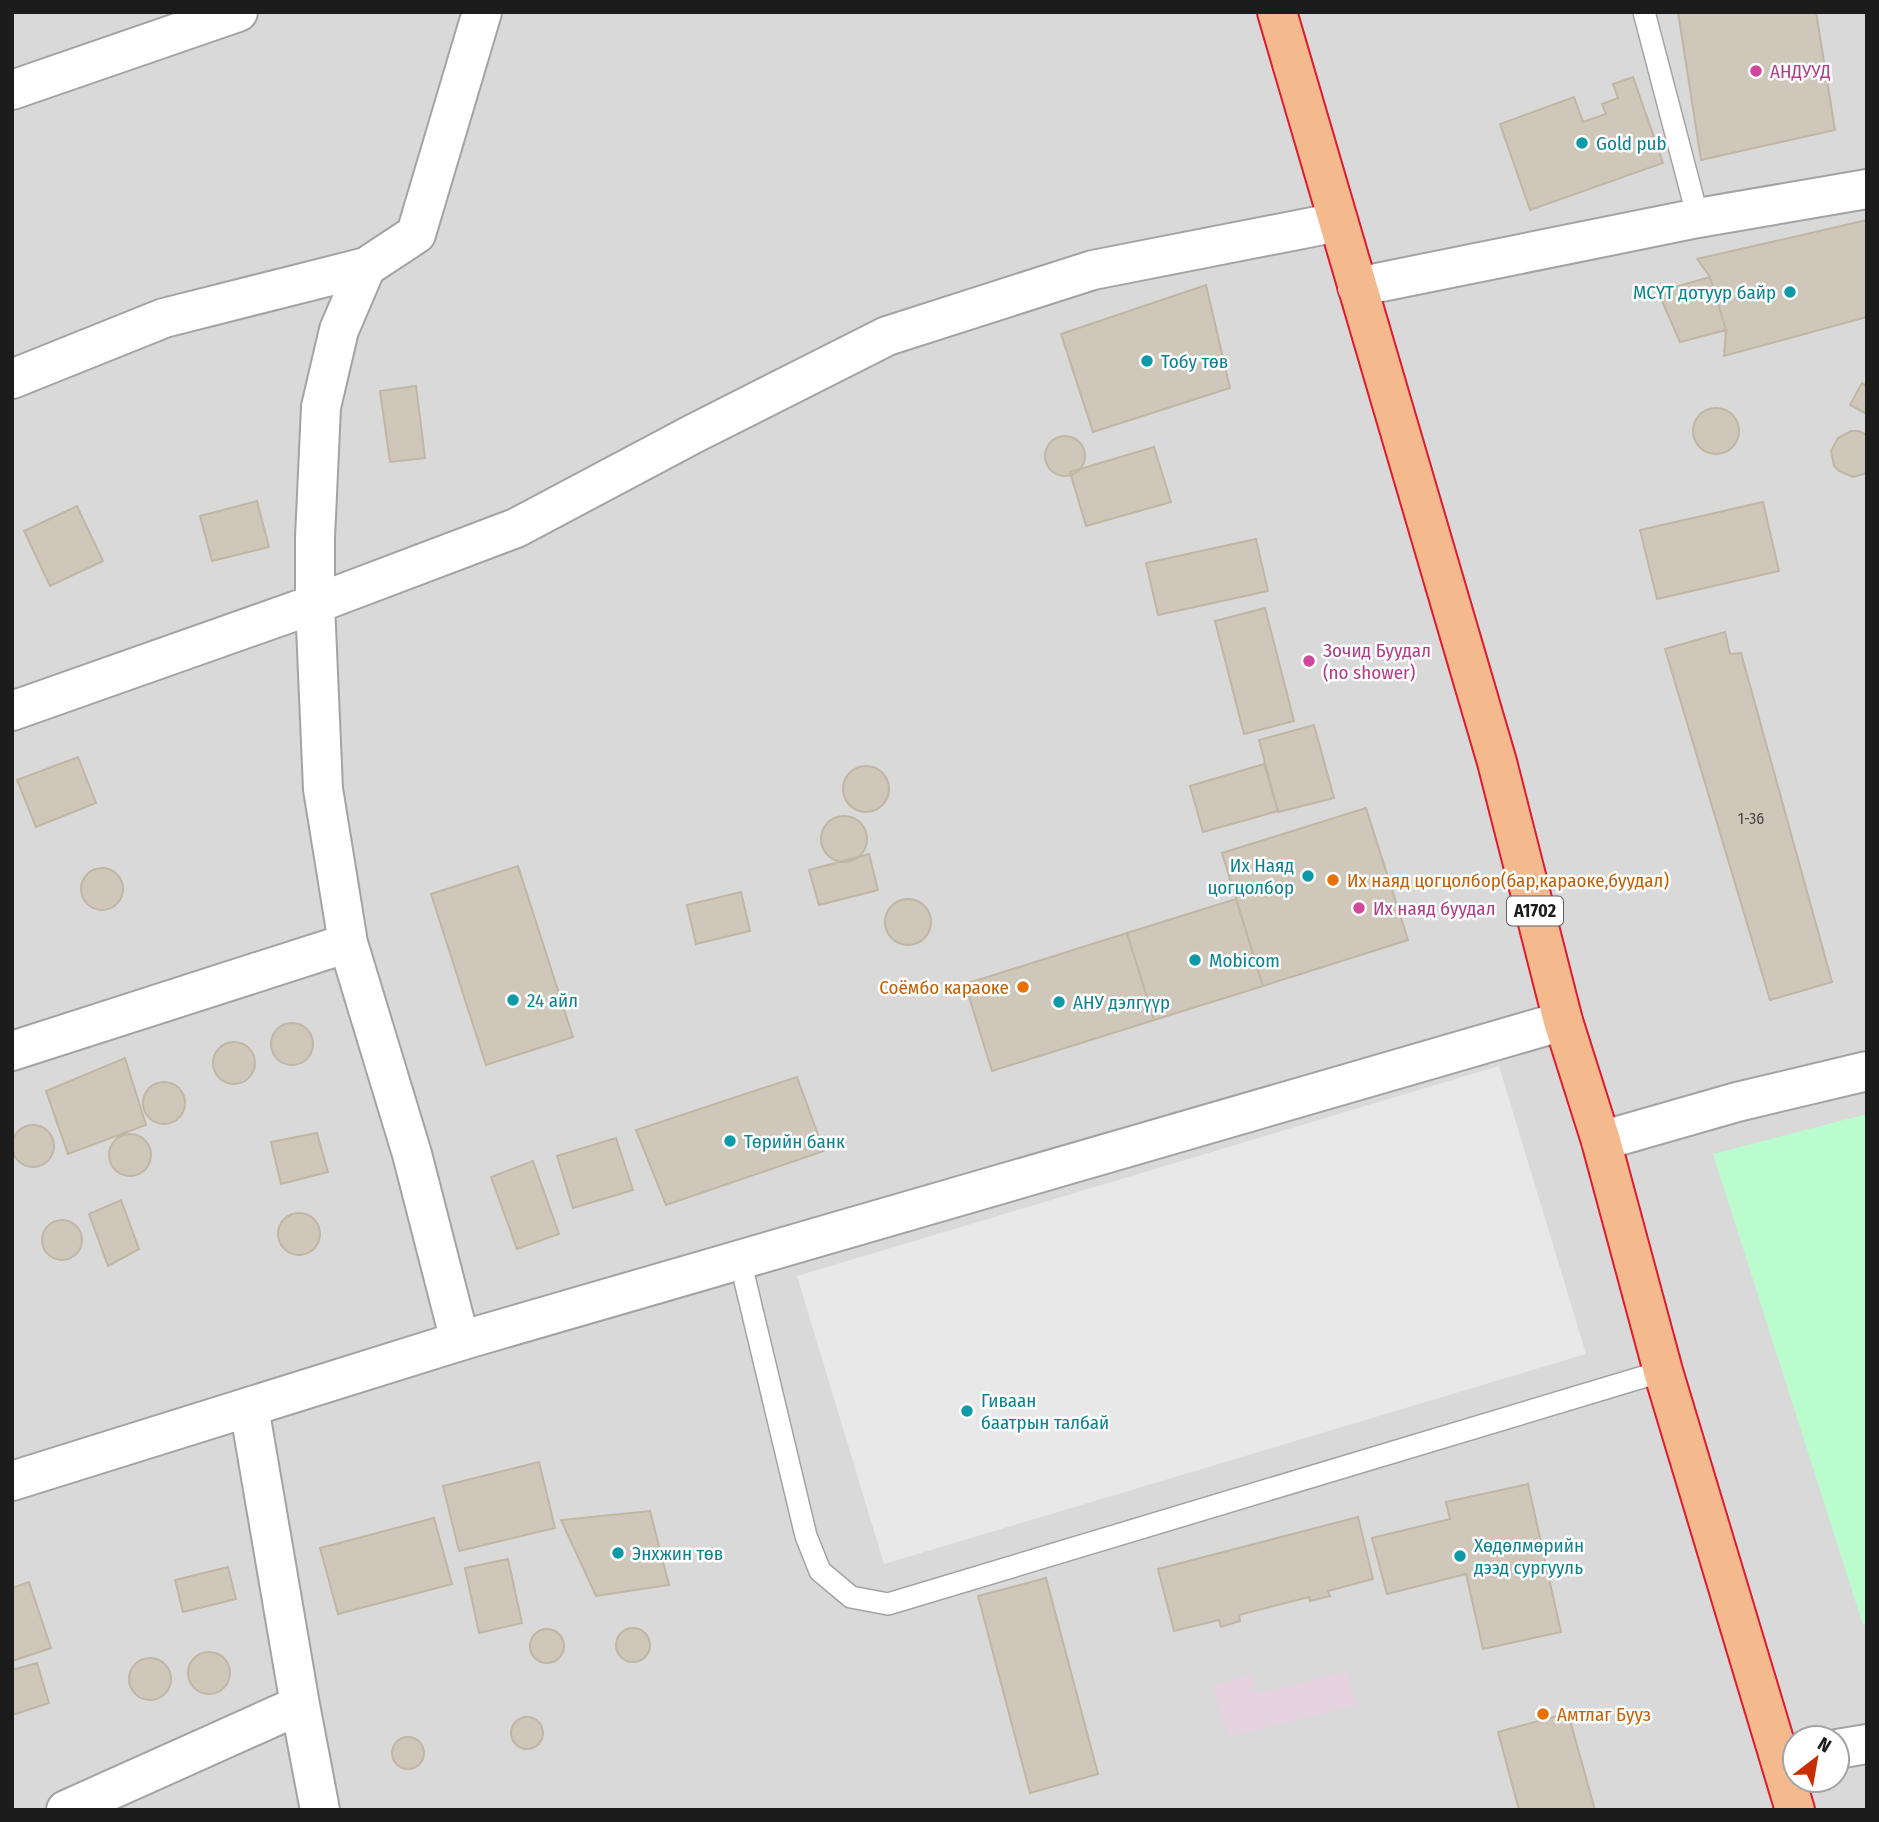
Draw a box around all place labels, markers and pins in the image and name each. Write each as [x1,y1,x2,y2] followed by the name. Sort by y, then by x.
[1770,60,1831,83] place label: АНДУУД
[1748,63,1764,79] marker: АНДУУД
[1596,132,1667,155] place label: Gold pub
[1574,135,1590,151] marker: Gold pub
[1633,281,1776,304] place label: МСҮТ дотуур байр
[1782,284,1798,300] marker: МСҮТ дотуур байр
[1161,350,1228,373] place label: Тобу төв
[1139,353,1155,369] marker: Тобу төв
[1323,639,1431,684] place label: Зочид Буудал (no shower)
[1301,653,1317,669] marker: Зочид Буудал (no shower)
[1207,854,1294,899] place label: Их Наяд цогцолбор
[1300,868,1316,884] marker: Их Наяд цогцолбор
[1347,869,1669,892] place label: Их наяд цогцолбор(бар,караоке,буудал)
[1325,872,1341,888] marker: Их наяд цогцолбор(бар,караоке,буудал)
[1373,897,1495,920] place label: Их наяд буудал
[1351,900,1367,916] marker: Их наяд буудал
[1209,949,1280,972] place label: Mobicom
[1187,952,1203,968] marker: Mobicom
[879,976,1009,999] place label: Соёмбо караоке
[1015,979,1031,995] marker: Соёмбо караоке
[527,989,578,1012] place label: 24 айл
[1073,991,1170,1014] place label: АНУ дэлгүүр
[505,992,521,1008] marker: 24 айл
[1051,994,1067,1010] marker: АНУ дэлгүүр
[744,1130,845,1153] place label: Төрийн банк
[722,1133,738,1149] marker: Төрийн банк
[981,1389,1109,1434] place label: Гиваан баатрын талбай
[959,1403,975,1419] marker: Гиваан баатрын талбай
[1474,1534,1584,1579] place label: Хөдөлмөрийн дээд сургууль
[632,1542,723,1565] place label: Энхжин төв
[610,1545,626,1561] marker: Энхжин төв
[1452,1548,1468,1564] marker: Хөдөлмөрийн дээд сургууль
[1557,1703,1651,1726] place label: Амтлаг Бууз
[1535,1706,1551,1722] marker: Амтлаг Бууз

